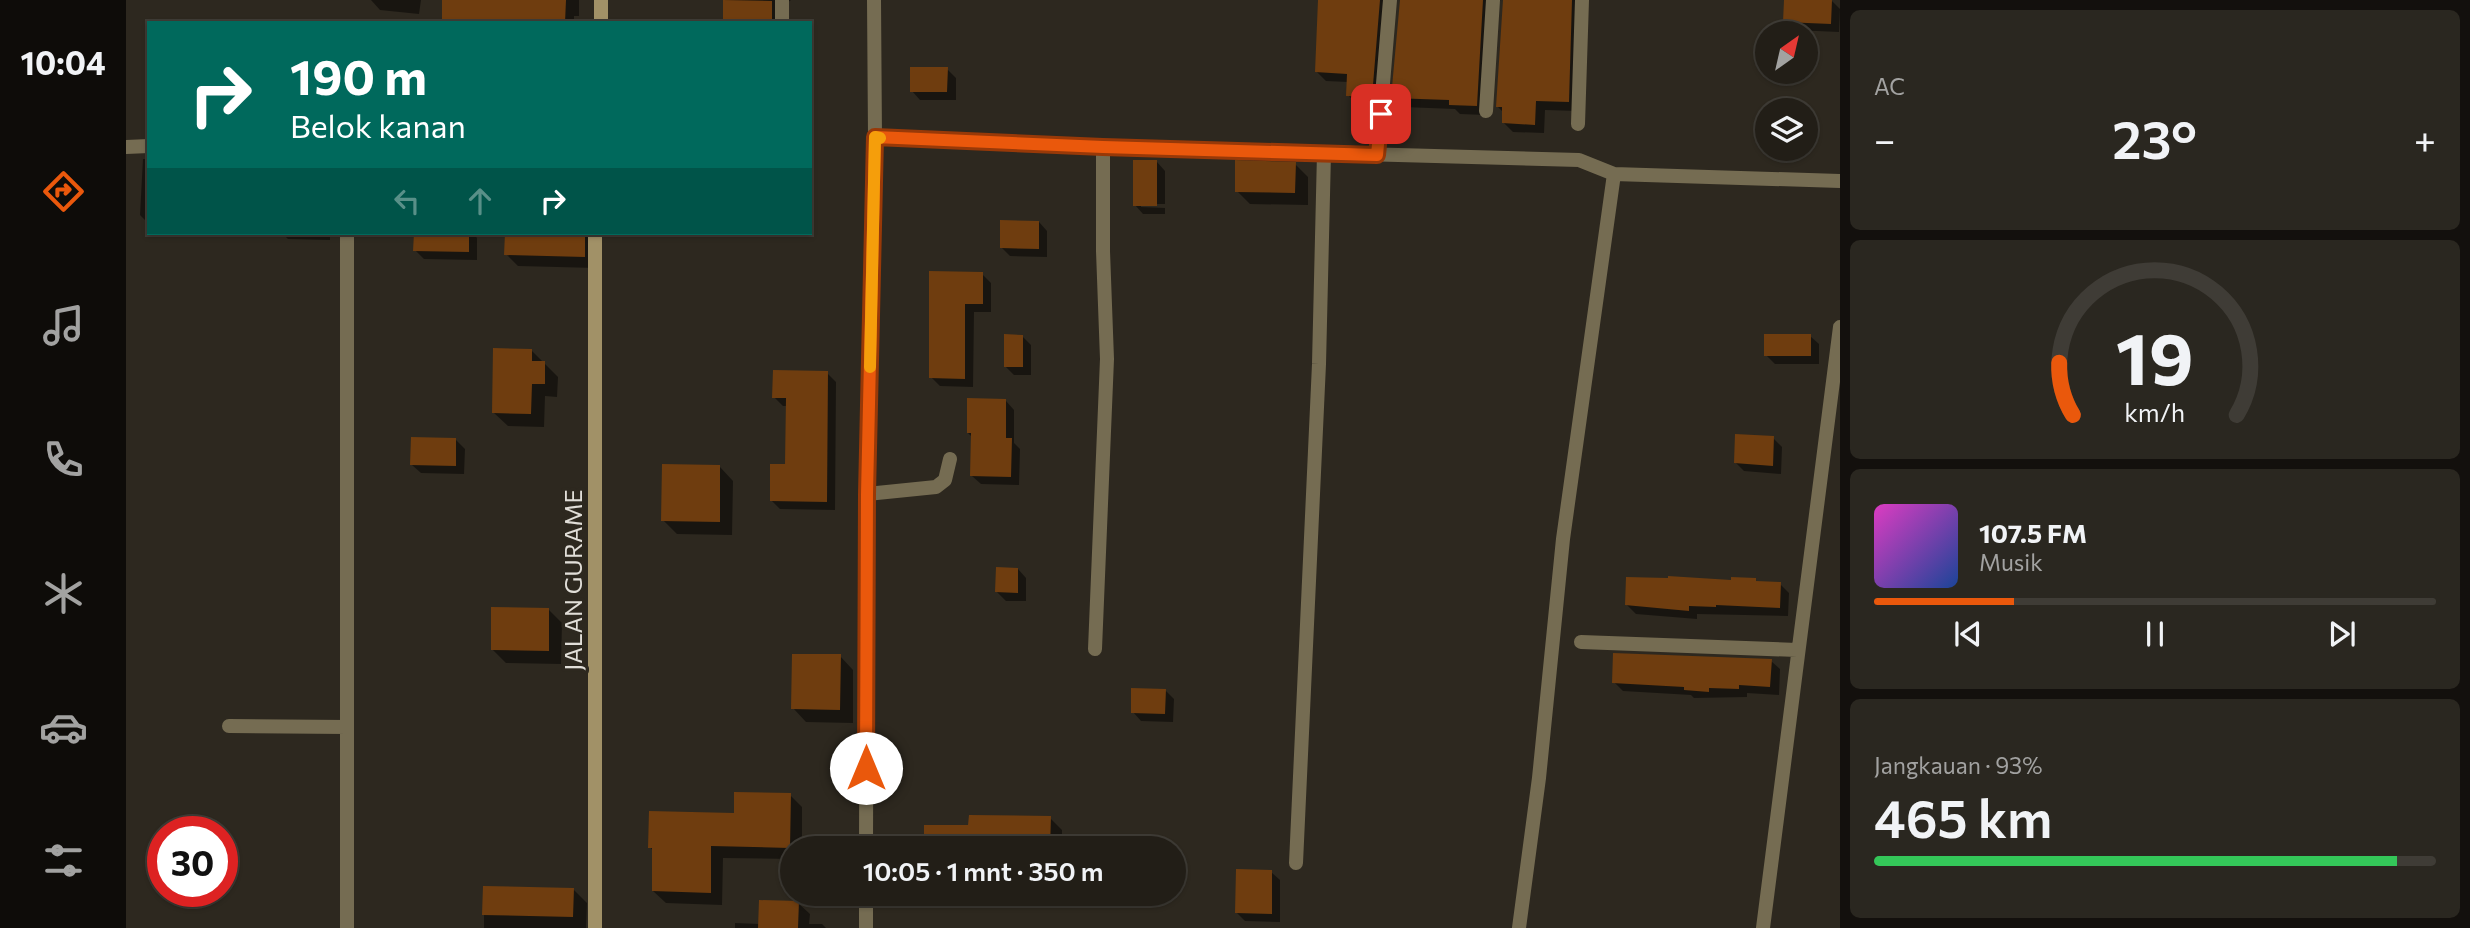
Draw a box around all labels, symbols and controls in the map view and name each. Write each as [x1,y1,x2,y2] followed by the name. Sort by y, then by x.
[1755,21,1818,84] north arrow
[1755,21,1818,161] map controls
[20,42,106,82] text: 10:04
[290,45,427,105] text: 190 m
[175,49,266,140] icon: right
[1874,72,1905,100] text: AC
[1351,84,1411,144] pin
[1362,95,1400,133] icon: arrive
[1755,98,1818,161] button: layers
[290,105,466,145] text: Belok kanan
[2112,106,2197,170] text: 23°
[1874,115,1896,162] text: −
[2414,115,2436,162] text: +
[39,167,88,216] icon: directions
[388,182,426,220] icon: left
[461,182,499,220] icon: ahead
[534,182,572,220] icon: right
[39,301,88,350] icon: music
[2116,312,2194,401] text: 19
[2125,397,2185,427] text: km/h
[39,435,88,484] icon: phone
[558,489,587,671] street label: JALAN GURAME
[1979,517,2087,548] text: 107.5 FM
[1979,548,2043,576] text: Musik
[39,569,88,618] icon: climate
[1949,615,1987,653] icon: previous
[2136,615,2174,653] icon: pause
[2323,615,2361,653] icon: next
[39,703,88,752] icon: car
[829,731,903,805] position arrow
[1874,751,2042,779] text: Jangkauan · 93%
[1874,785,2052,849] text: 465 km
[147,816,238,907] speed limit sign: 30
[39,836,88,885] icon: filters
[863,855,1103,886] text: 10:05 · 1 mnt · 350 m

